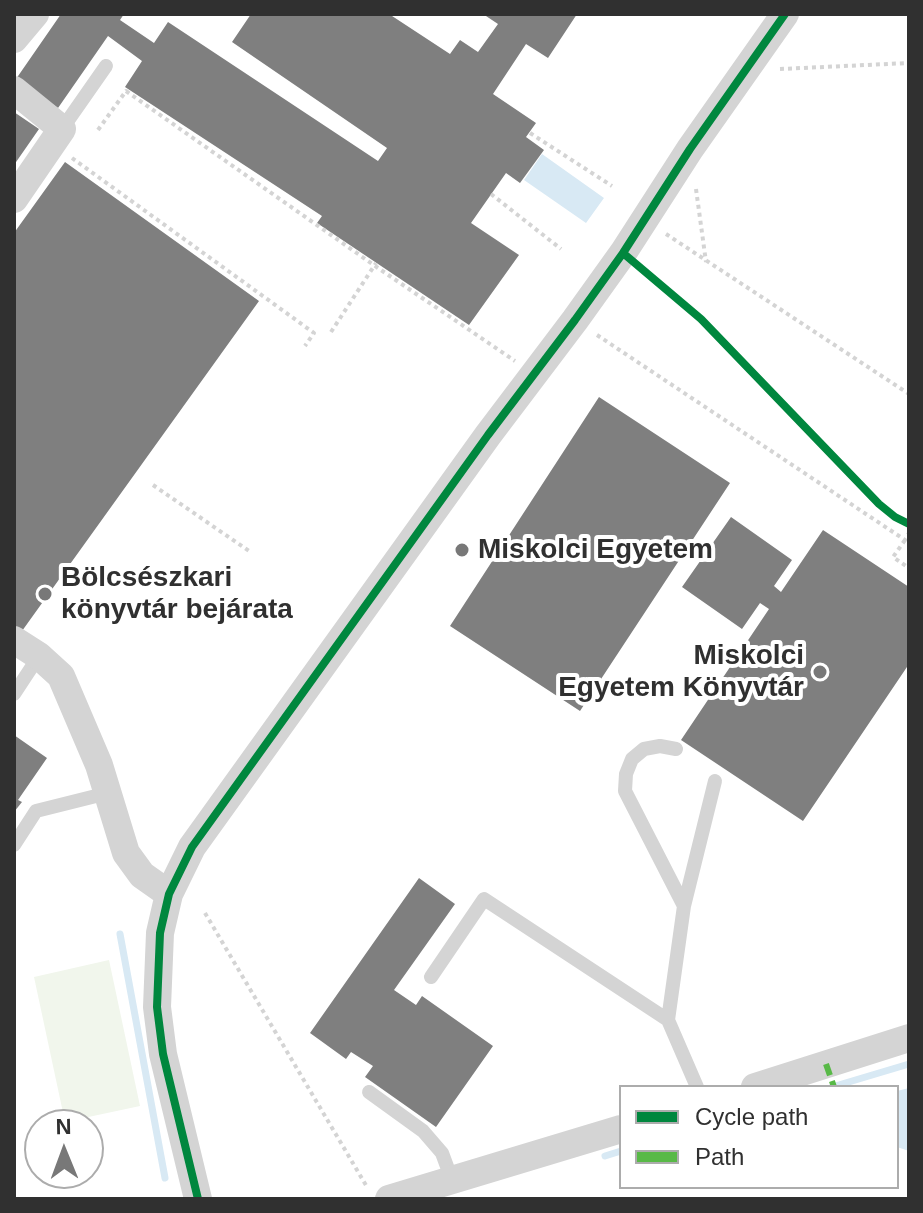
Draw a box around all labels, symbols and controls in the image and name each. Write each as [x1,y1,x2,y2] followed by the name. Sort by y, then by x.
[478,533,713,567] place label: Miskolci Egyetem
[453,541,471,559] marker: Miskolci Egyetem
[61,561,293,627] place label: Bölcsészkari könyvtár bejárata
[36,585,54,603] marker: Bölcsészkari könyvtár bejárata
[558,639,804,705] place label: Miskolci Egyetem Könyvtár
[811,663,829,681] marker: Miskolci Egyetem Könyvtár
[619,1085,899,1189] legend
[695,1103,808,1130] text: Cycle path
[24,1109,104,1189] north arrow
[55,1114,72,1139] text: N
[695,1143,744,1170] text: Path

